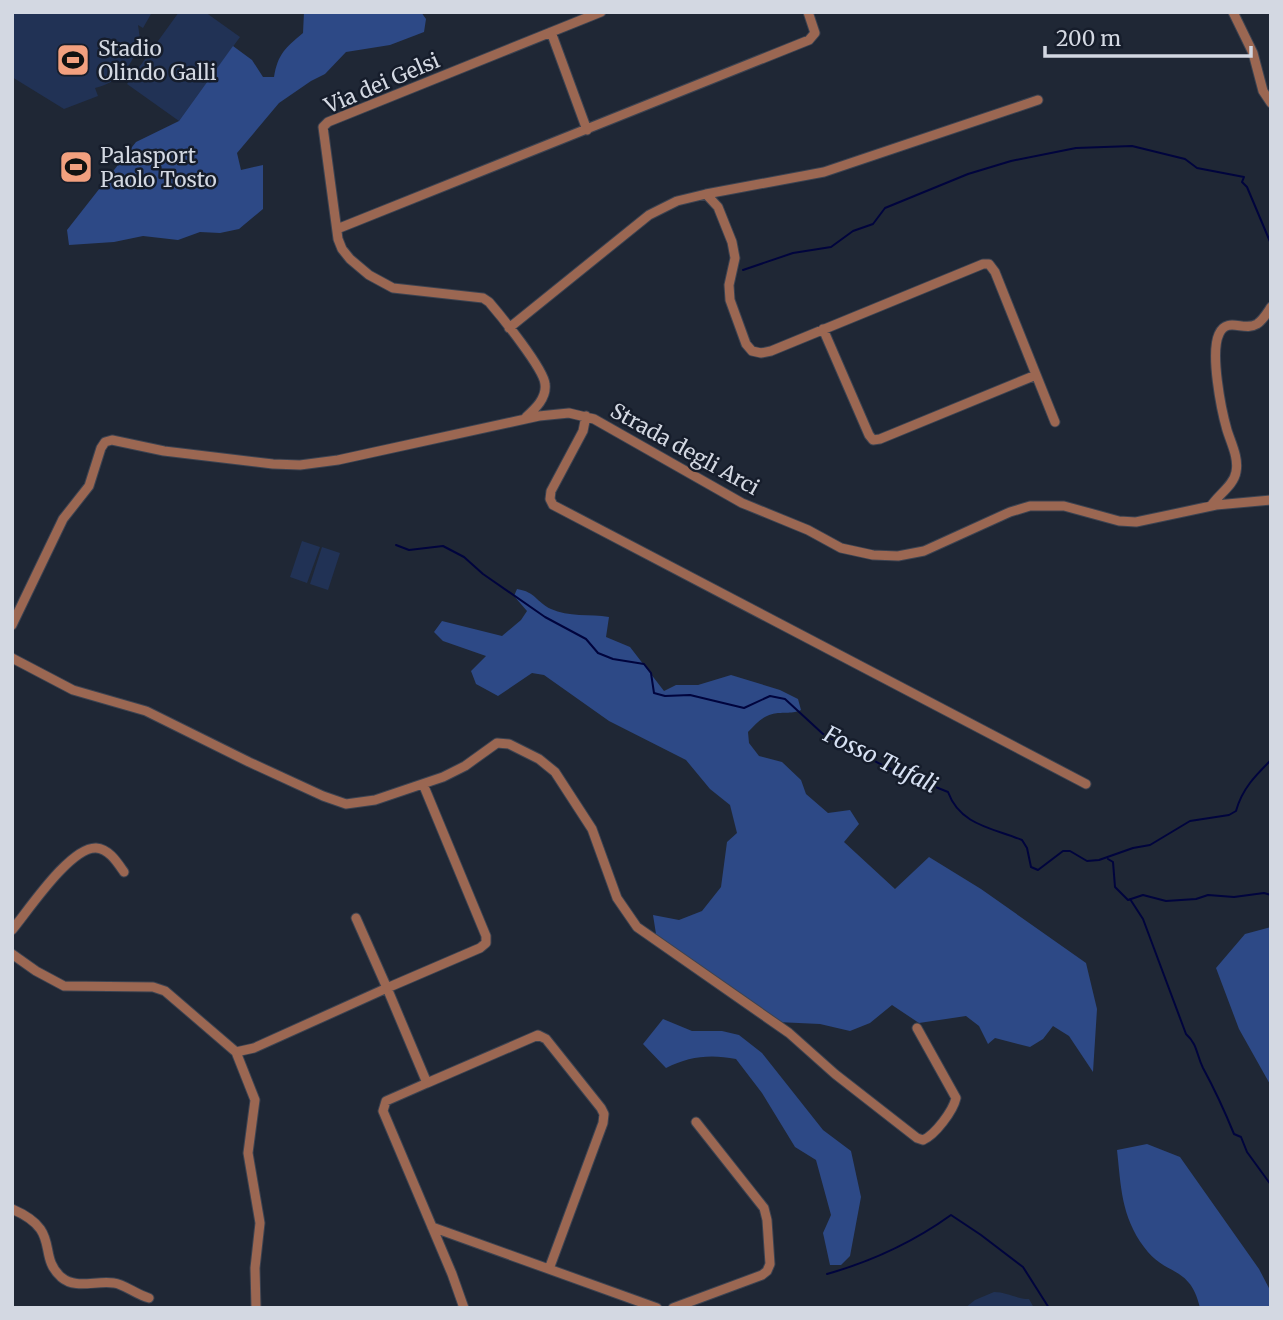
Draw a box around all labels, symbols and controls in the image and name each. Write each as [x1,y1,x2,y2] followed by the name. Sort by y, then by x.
[1045,14,1252,58] scale bar
[1056,25,1121,52] text: 200 m
[98,35,217,86] place label: Stadio Olindo Galli
[54,41,92,79] sports icon: Stadio Olindo Galli
[319,47,444,120] street label: Via dei Gelsi
[100,142,217,193] place label: Palasport Paolo Tosto
[57,148,95,186] sports icon: Palasport Paolo Tosto
[606,397,764,501] street label: Strada degli Arci
[818,718,943,799] water label: Fosso Tufali

